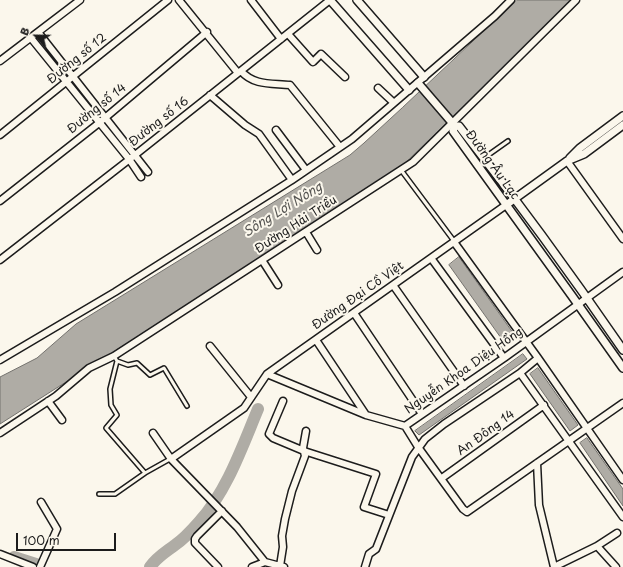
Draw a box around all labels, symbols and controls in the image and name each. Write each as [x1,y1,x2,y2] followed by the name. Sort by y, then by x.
[16,16,56,56] north arrow
[15,25,34,38] text: B
[44,31,110,87] street label: Đường số 12
[65,81,129,137] street label: Đường số 14
[126,94,192,150] street label: Đường số 16
[462,128,522,202] street label: Đường Âu Lạc
[241,180,325,240] water label: Sông Lợi Nông
[252,193,340,257] street label: Đường Hải Triều
[309,259,407,333] street label: Đường Đại Cồ Việt
[402,325,526,417] street label: Nguyễn Khoa Diệu Hồng
[454,407,518,459] street label: An Đông 14
[18,525,118,551] scale bar
[23,531,60,549] text: 100 m

